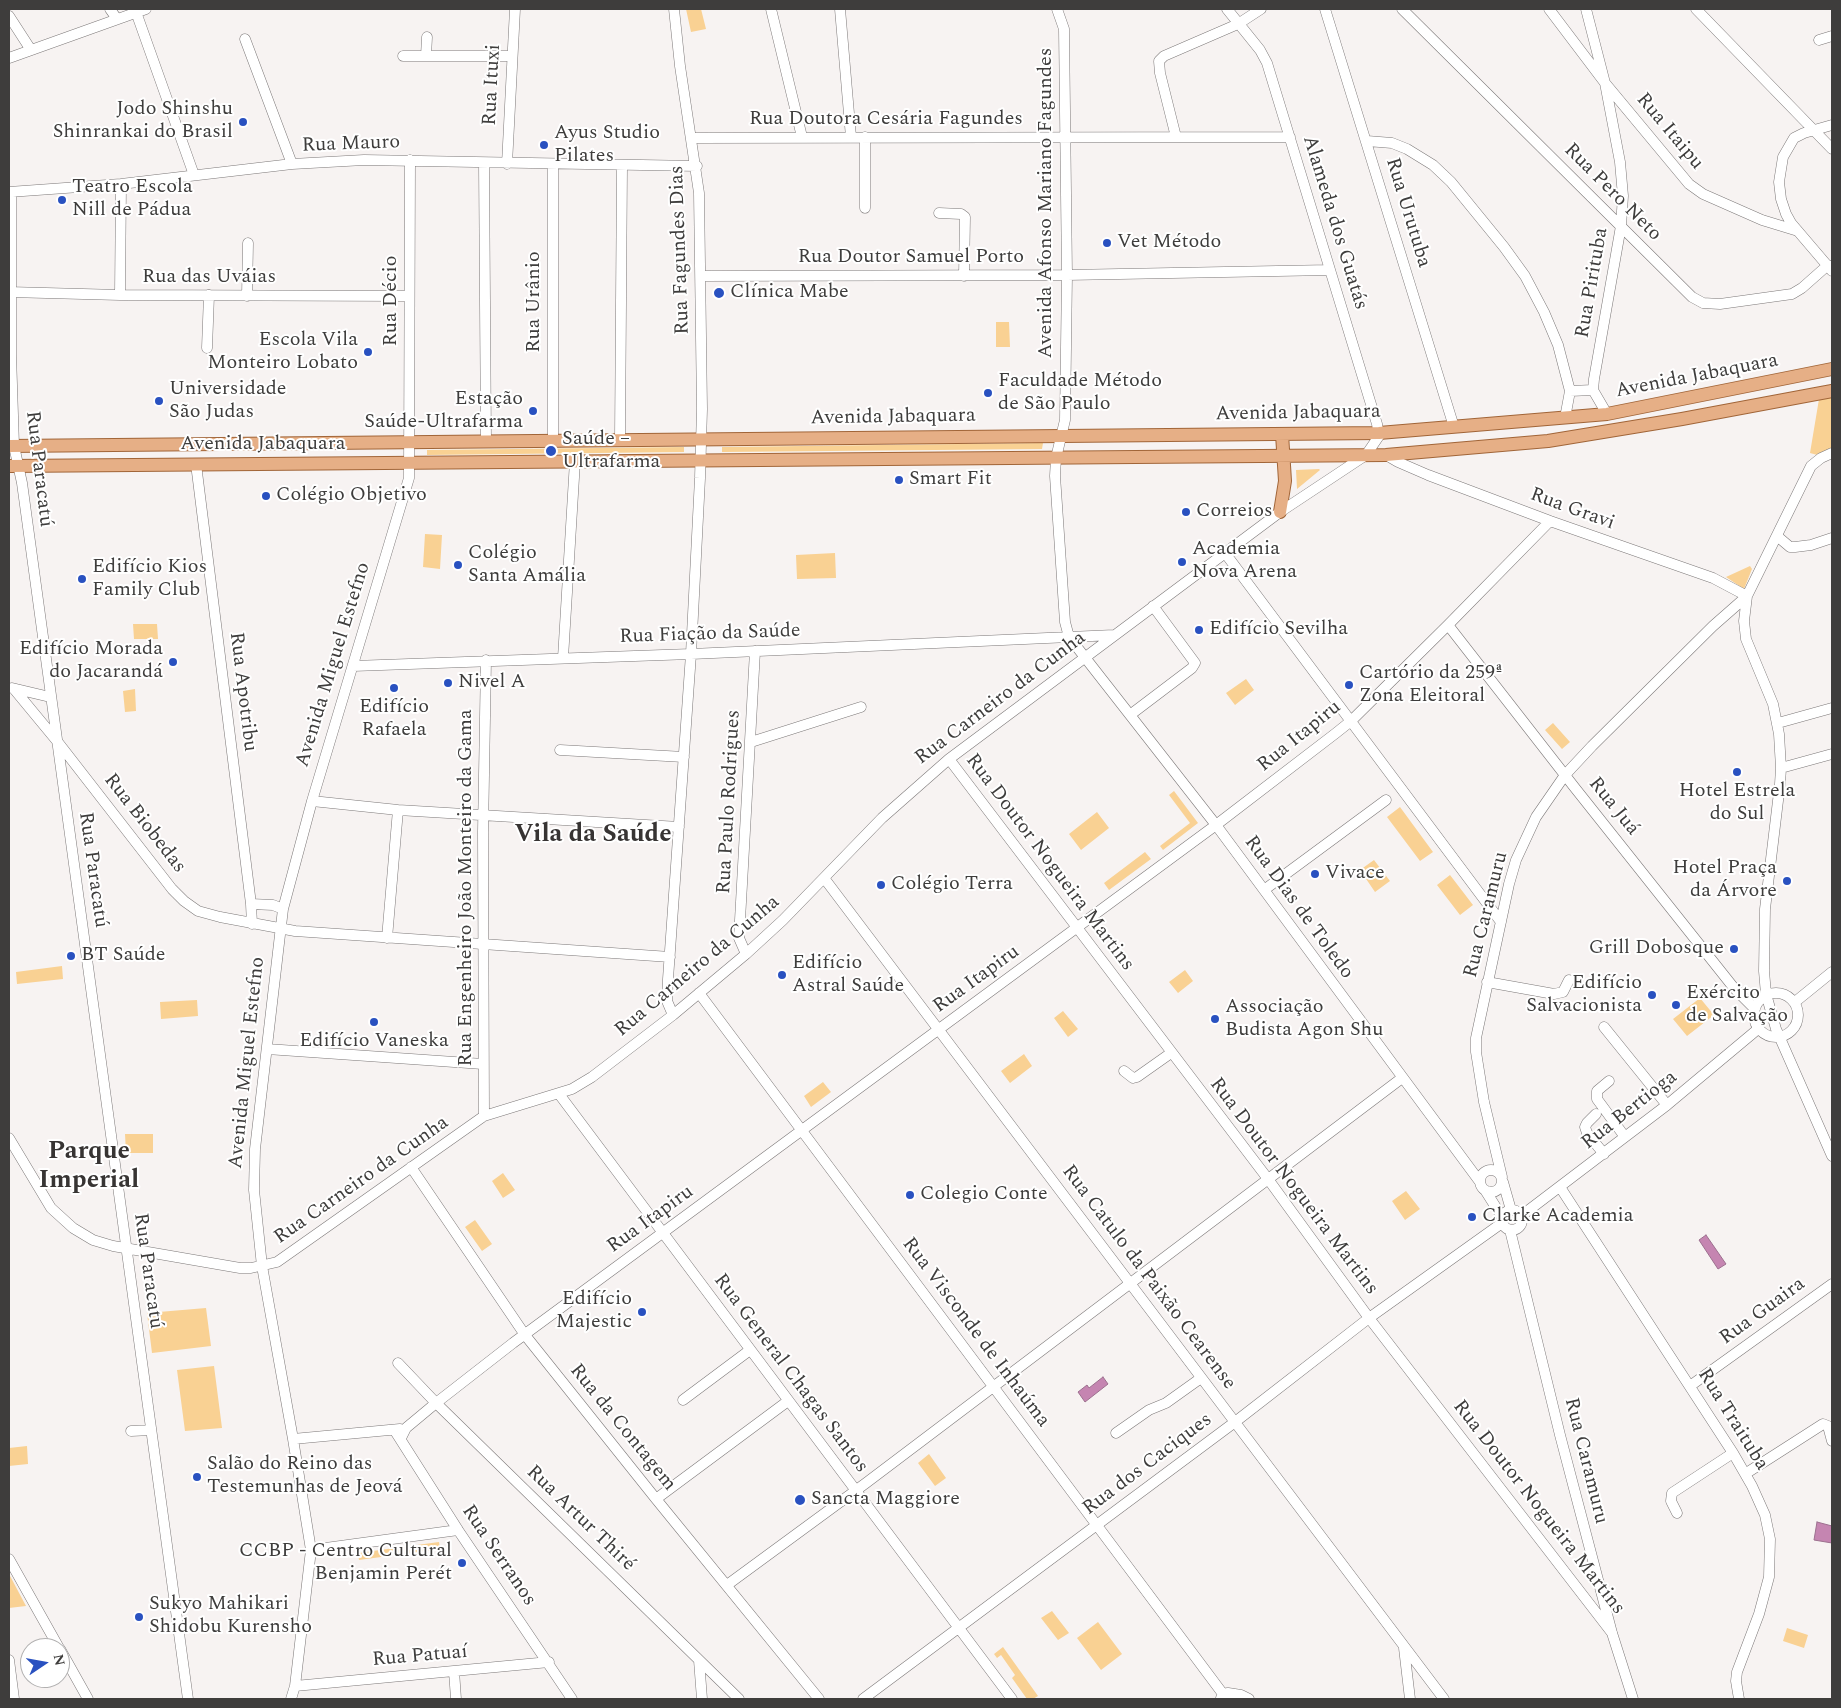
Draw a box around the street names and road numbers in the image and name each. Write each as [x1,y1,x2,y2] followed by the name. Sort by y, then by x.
[479,44,507,126] street label: Rua Ituxi
[1035,48,1059,358] street label: Avenida Afonso Mariano Fagundes
[1630,89,1708,175] street label: Rua Itaipu
[749,108,1023,132] street label: Rua Doutora Cesária Fagundes
[302,131,400,159] street label: Rua Mauro
[1296,133,1372,313] street label: Alameda dos Guatás
[1558,139,1666,247] street label: Rua Pero Neto
[1379,155,1435,271] street label: Rua Urutuba
[666,165,696,335] street label: Rua Fagundes Dias
[1571,226,1615,340] street label: Rua Pirituba
[798,246,1024,270] street label: Rua Doutor Samuel Porto
[523,251,547,353] street label: Rua Urânio
[380,255,404,347] street label: Rua Décio
[142,266,276,290] street label: Rua das Uváias
[1614,349,1780,405] street label: Avenida Jabaquara
[1215,401,1381,427] street label: Avenida Jabaquara
[810,405,976,431] street label: Avenida Jabaquara
[19,410,57,528] street label: Rua Paracatú
[180,433,346,457] street label: Avenida Jabaquara
[1526,484,1618,536] street label: Rua Gravi
[291,560,377,770] street label: Avenida Miguel Estefno
[619,620,801,650] street label: Rua Fiação da Saúde
[911,627,1091,771] street label: Rua Carneiro da Cunha
[223,631,261,753] street label: Rua Apotribu
[1253,696,1347,778] street label: Rua Itapiru
[455,709,479,1067] street label: Rua Engenheiro João Monteiro da Gama
[713,709,747,895] street label: Rua Paulo Rodrigues
[959,750,1139,976] street label: Rua Doutor Nogueira Martins
[98,769,190,879] street label: Rua Biobedas
[1582,773,1644,841] street label: Rua Juá
[72,810,112,930] street label: Rua Paracatú
[1238,832,1358,984] street label: Rua Dias de Toledo
[1460,850,1514,980] street label: Rua Caramuru
[611,891,785,1043] street label: Rua Carneiro da Cunha
[929,941,1025,1019] street label: Rua Itapiru
[225,956,271,1170] street label: Avenida Miguel Estefno
[1577,1066,1683,1156] street label: Rua Bertioga
[1203,1074,1383,1300] street label: Rua Doutor Nogueira Martins
[270,1112,454,1250] street label: Rua Carneiro da Cunha
[1056,1161,1240,1395] street label: Rua Catulo da Paixão Cearense
[603,1181,699,1259] street label: Rua Itapiru
[127,1211,167,1331] street label: Rua Paracatú
[896,1233,1054,1433] street label: Rua Visconde de Inhaúma
[707,1270,873,1478] street label: Rua General Chagas Santos
[1716,1273,1810,1351] street label: Rua Guaira
[563,1360,681,1496] street label: Rua da Contagem
[1691,1365,1773,1475] street label: Rua Traituba
[1447,1396,1629,1620] street label: Rua Doutor Nogueira Martins
[1558,1396,1612,1526] street label: Rua Caramuru
[1079,1409,1217,1521] street label: Rua dos Caciques
[520,1461,640,1577] street label: Rua Artur Thiré
[455,1501,541,1611] street label: Rua Serranos
[371,1641,469,1673] street label: Rua Patuaí

